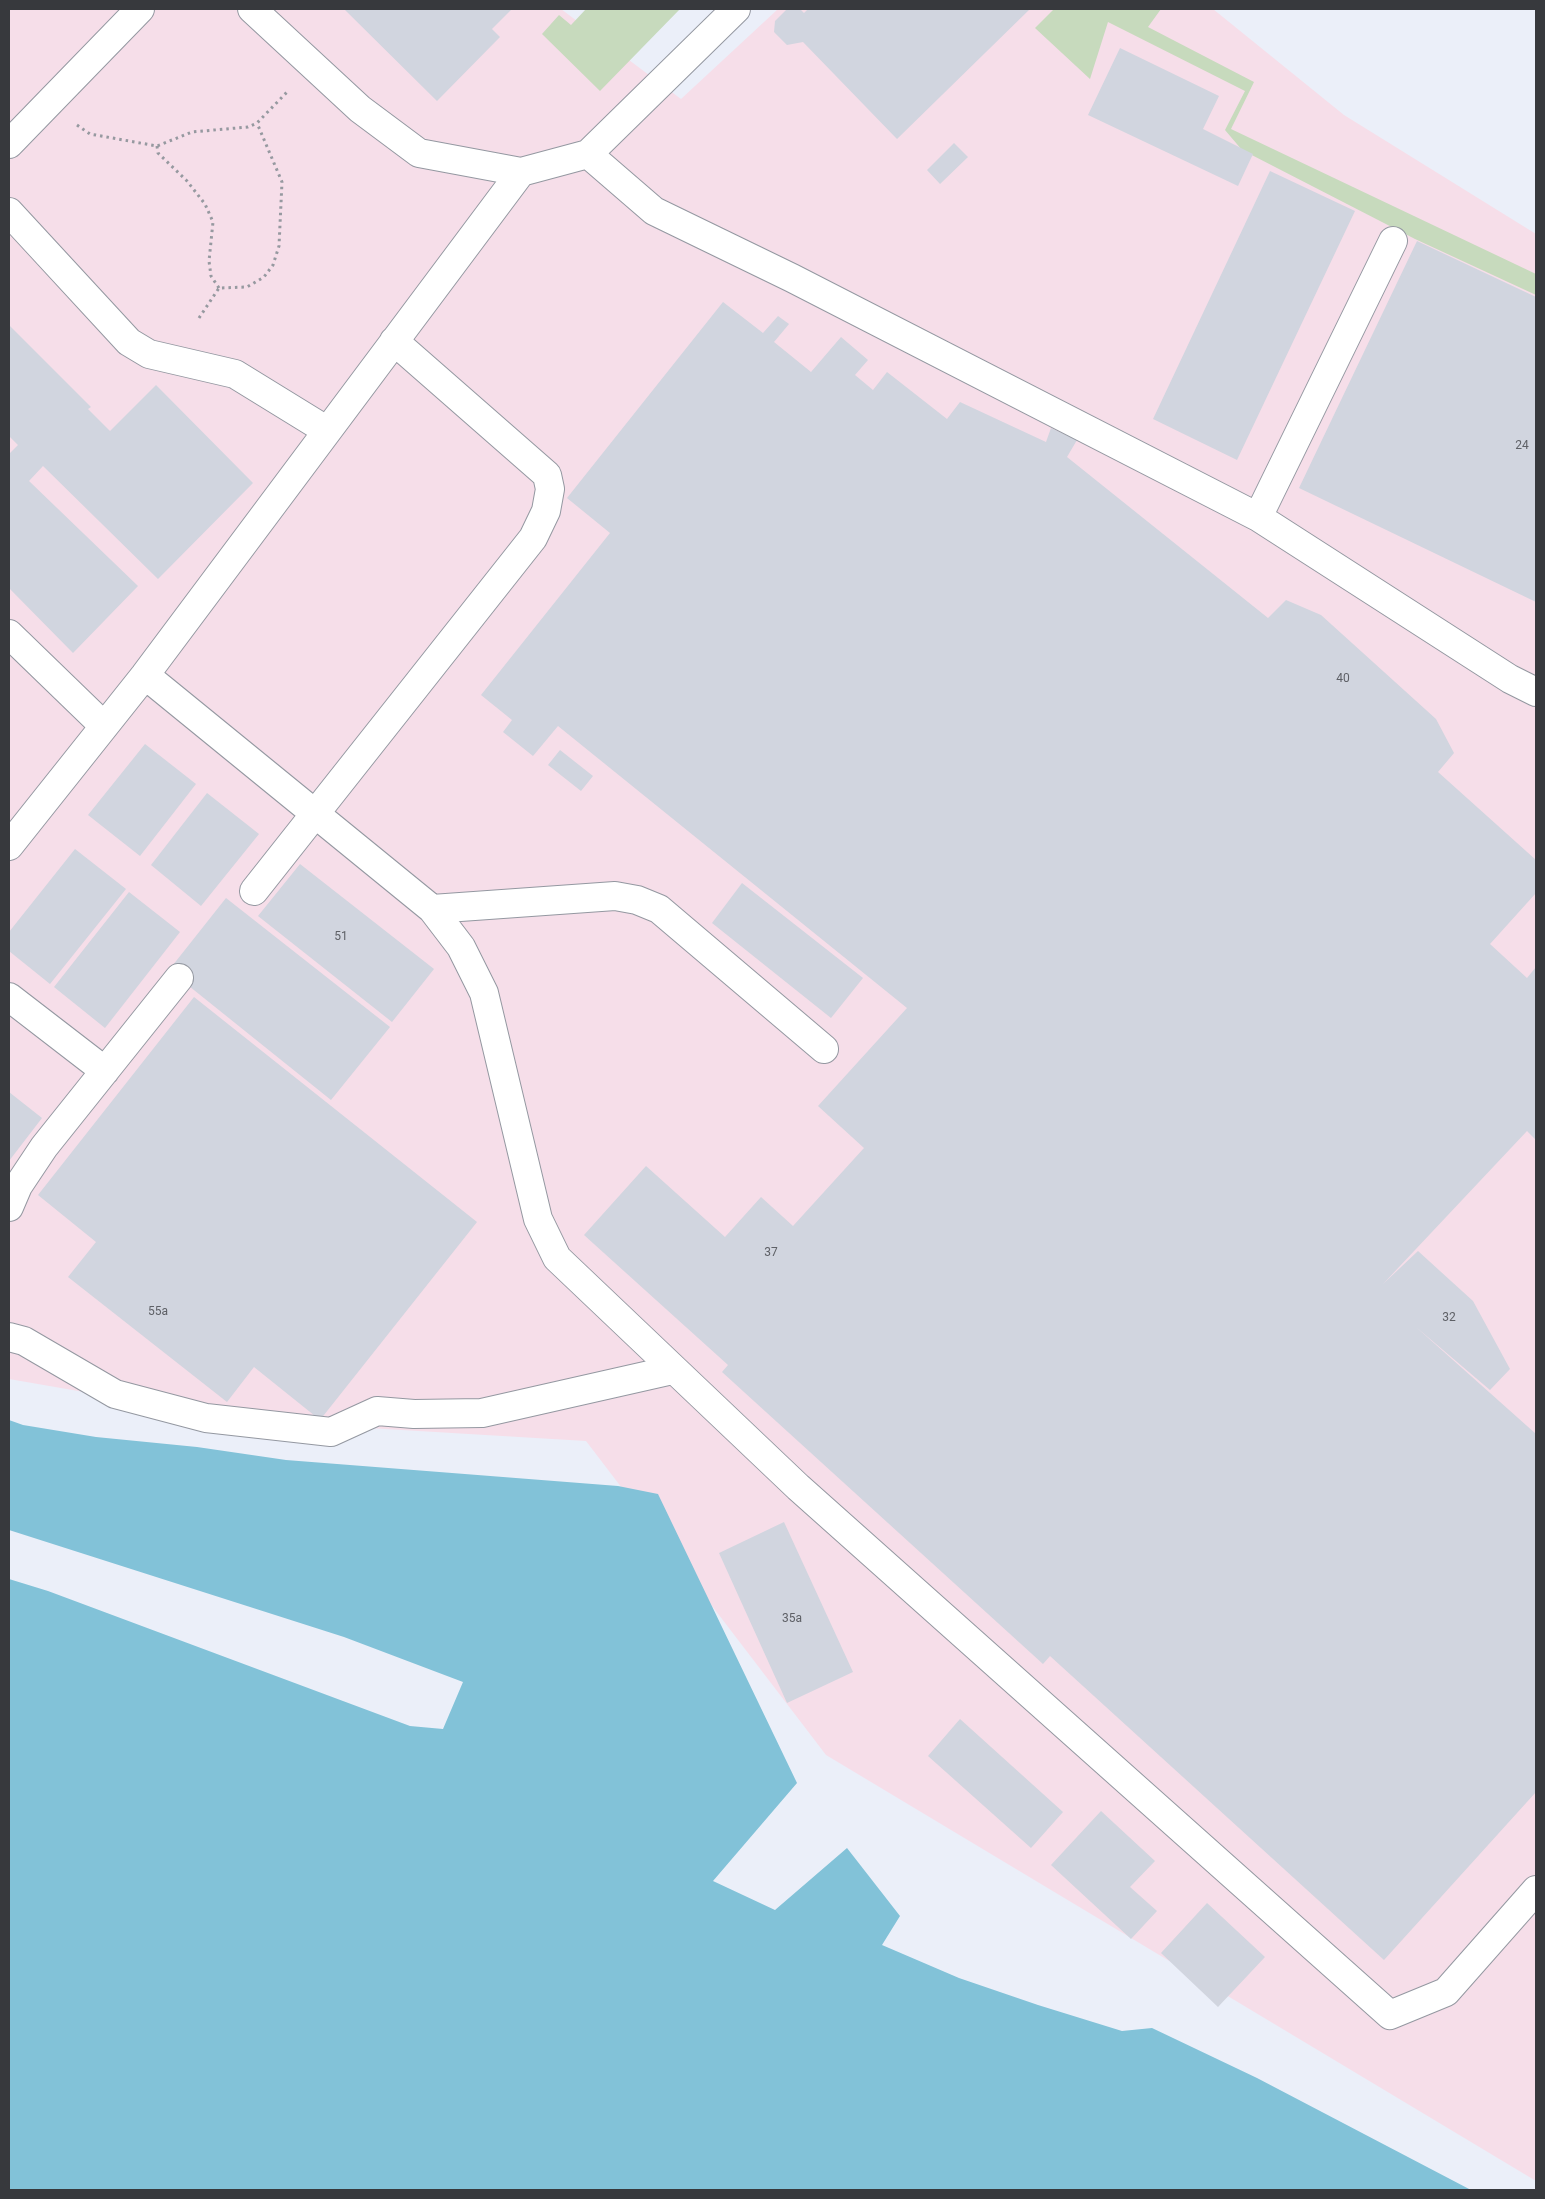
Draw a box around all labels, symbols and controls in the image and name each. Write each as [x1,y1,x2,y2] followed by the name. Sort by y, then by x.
[1515,439,1529,453] house number: 24
[1336,672,1350,686] house number: 40
[334,930,348,944] house number: 51
[764,1246,778,1260] house number: 37
[148,1305,168,1319] house number: 55a
[1442,1311,1456,1325] house number: 32
[782,1612,802,1626] house number: 35a

